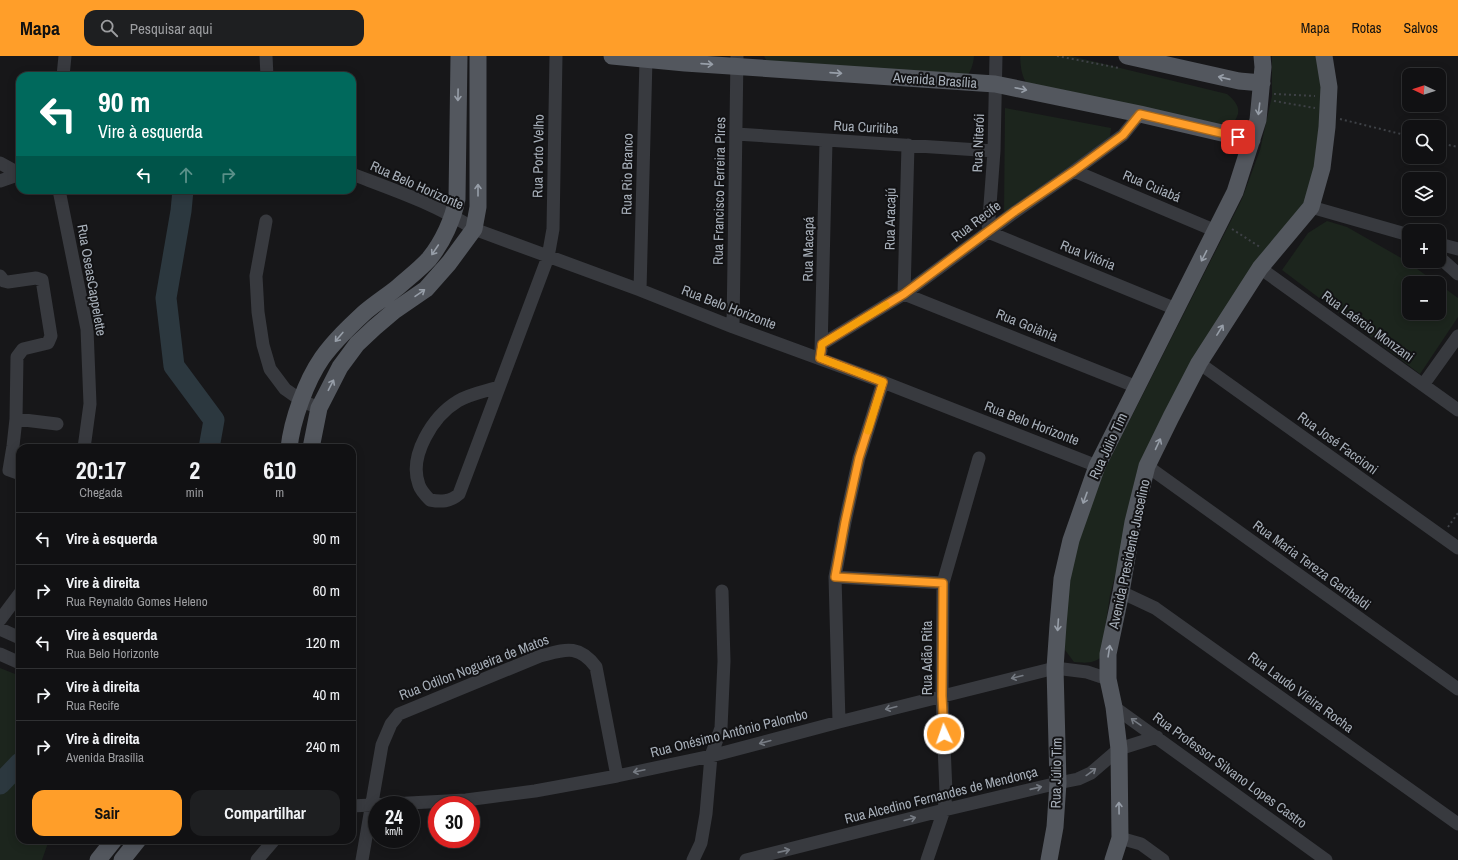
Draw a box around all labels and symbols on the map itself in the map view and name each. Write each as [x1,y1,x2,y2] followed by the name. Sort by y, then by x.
[700,61,713,68] one-way arrow
[891,68,978,92] street label: Avenida Brasília
[1402,68,1446,112] north arrow
[829,70,842,77] one-way arrow
[1217,73,1230,81] one-way arrow
[1014,86,1027,94] one-way arrow
[454,88,462,101] one-way arrow
[1255,102,1263,115] one-way arrow
[968,113,988,173] street label: Rua Niterói
[528,114,548,198] street label: Rua Porto Velho
[833,116,900,138] street label: Rua Curitiba
[709,117,729,265] street label: Rua Francisco Ferreira Pires
[1221,120,1255,154] pin
[617,133,637,215] street label: Rua Rio Branco
[368,156,466,214] street label: Rua Belo Horizonte
[1120,166,1184,206] street label: Rua Cuiabá
[474,184,482,197] one-way arrow
[880,188,900,250] street label: Rua Aracajú
[948,197,1004,245] street label: Rua Recife
[798,216,818,282] street label: Rua Macapá
[73,223,111,337] street label: Rua OseasCappelette
[1058,236,1119,274] street label: Rua Vitória
[431,244,439,255] one-way arrow
[1199,250,1207,262] one-way arrow
[679,281,779,333] street label: Rua Belo Horizonte
[1318,286,1418,366] street label: Rua Laércio Monzani
[415,289,426,297] one-way arrow
[993,304,1061,346] street label: Rua Goiânia
[1216,324,1225,335] one-way arrow
[335,332,344,343] one-way arrow
[328,379,335,391] one-way arrow
[982,397,1082,449] street label: Rua Belo Horizonte
[1294,408,1382,478] street label: Rua José Faccioni
[1085,410,1131,482] street label: Rua Júlio Tim
[1155,438,1162,450] one-way arrow
[1104,478,1154,631] street label: Avenida Presidente Juscelino
[1081,492,1089,504] one-way arrow
[1249,516,1375,614] street label: Rua Maria Tereza Garibaldi
[1054,618,1061,631] one-way arrow
[918,620,936,695] street label: Rua Adão Rita
[397,630,552,704] street label: Rua Odilon Nogueira de Matos
[1105,645,1113,658] one-way arrow
[1245,648,1358,737] street label: Rua Laudo Vieira Rocha
[1011,674,1024,682] one-way arrow
[648,705,810,761] street label: Rua Onésimo Antônio Palombo
[885,705,898,713] one-way arrow
[1149,708,1311,832] street label: Rua Professor Silvano Lopes Castro
[923,713,965,755] position arrow
[1130,718,1141,726] one-way arrow
[1046,737,1066,809] street label: Rua Júlio Tim
[759,738,772,746] one-way arrow
[842,762,1040,828] street label: Rua Alcedino Fernandes de Mendonça
[633,768,646,776] one-way arrow
[1086,768,1097,776] one-way arrow
[1030,783,1043,791] one-way arrow
[428,796,480,848] speed limit sign: 30
[1115,802,1123,815] one-way arrow
[903,815,916,822] one-way arrow
[777,847,790,854] one-way arrow

